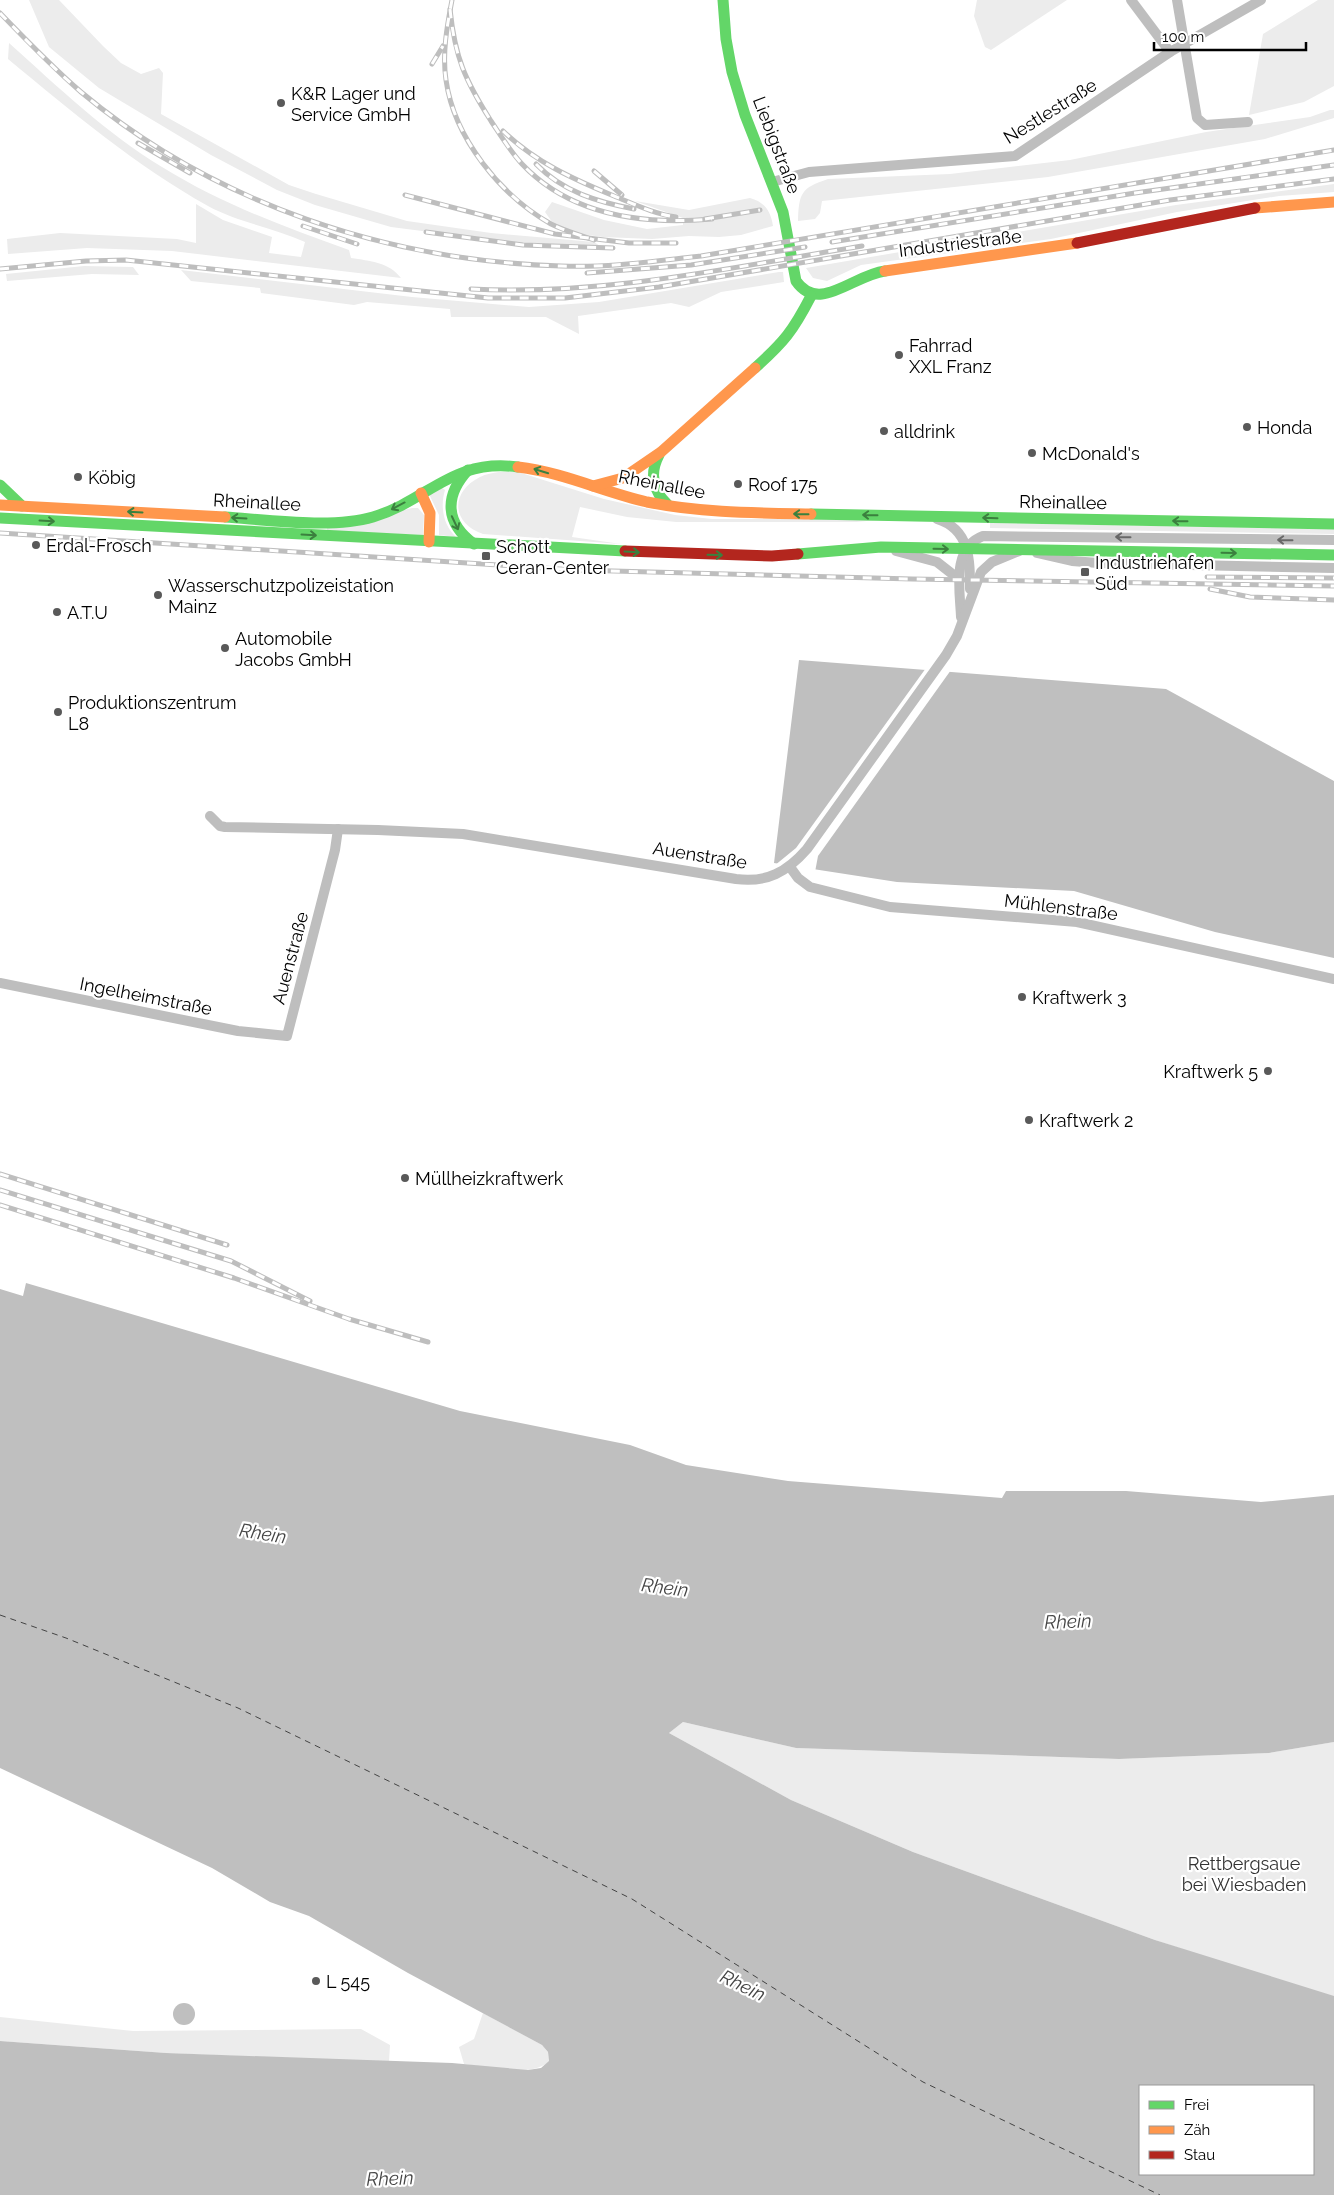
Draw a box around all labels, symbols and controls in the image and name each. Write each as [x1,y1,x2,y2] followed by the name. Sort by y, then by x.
[1154,20,1306,52] scale bar
[1162,28,1204,46] text: 100 m
[1000,74,1101,148] street label: Nestlestraße
[291,83,416,125] place label: K&R Lager und Service GmbH
[749,93,805,197] street label: Liebigstraße
[275,97,287,109] marker: K&R Lager und Service GmbH
[897,225,1023,261] street label: Industriestraße
[909,335,992,377] place label: Fahrrad XXL Franz
[893,349,905,361] marker: Fahrrad XXL Franz
[1257,417,1312,438] place label: Honda
[894,421,956,442] place label: alldrink
[1241,421,1253,433] marker: Honda
[878,425,890,437] marker: alldrink
[1042,443,1140,464] place label: McDonald's
[1026,447,1038,459] marker: McDonald's
[617,465,708,503] street label: Rheinallee
[533,466,549,475] one-way arrow
[88,467,136,488] place label: Köbig
[72,471,84,483] marker: Köbig
[748,474,818,495] place label: Roof 175
[732,478,744,490] marker: Roof 175
[213,489,302,515] street label: Rheinallee
[1019,491,1108,513] street label: Rheinallee
[391,501,406,511] one-way arrow
[127,508,143,517] one-way arrow
[793,509,809,519] one-way arrow
[862,510,878,520] one-way arrow
[982,513,998,522] one-way arrow
[231,514,247,523] one-way arrow
[450,515,460,530] one-way arrow
[39,516,55,525] one-way arrow
[1173,517,1189,526] one-way arrow
[301,530,317,539] one-way arrow
[1115,533,1131,542] one-way arrow
[46,535,152,556] place label: Erdal-Frosch
[1278,535,1294,545] one-way arrow
[496,536,610,578] place label: Schott Ceran-Center
[30,539,42,551] marker: Erdal-Frosch
[932,544,949,554] one-way arrow
[624,547,640,557] one-way arrow
[1221,549,1237,558] one-way arrow
[480,550,492,562] marker: Schott Ceran-Center
[706,550,723,560] one-way arrow
[1095,552,1214,594] place label: Industriehafen Süd
[1079,566,1091,578] marker: Industriehafen Süd
[168,575,394,617] place label: Wasserschutzpolizeistation Mainz
[152,589,164,601] marker: Wasserschutzpolizeistation Mainz
[67,602,108,623] place label: A.T.U
[51,606,63,618] marker: A.T.U
[235,628,352,670] place label: Automobile Jacobs GmbH
[219,642,231,654] marker: Automobile Jacobs GmbH
[68,692,236,734] place label: Produktionszentrum L8
[52,706,64,718] marker: Produktionszentrum L8
[651,837,749,873] street label: Auenstraße
[1003,890,1119,924] street label: Mühlenstraße
[268,909,313,1007] street label: Auenstraße
[78,973,214,1019] street label: Ingelheimstraße
[1032,987,1127,1008] place label: Kraftwerk 3
[1016,991,1028,1003] marker: Kraftwerk 3
[1163,1061,1258,1082] place label: Kraftwerk 5
[1262,1065,1274,1077] marker: Kraftwerk 5
[1039,1110,1133,1131] place label: Kraftwerk 2
[1023,1114,1035,1126] marker: Kraftwerk 2
[415,1168,564,1189] place label: Müllheizkraftwerk
[399,1172,411,1184] marker: Müllheizkraftwerk
[238,1518,288,1548] water label: Rhein
[640,1573,690,1601] water label: Rhein
[1044,1609,1092,1633] water label: Rhein
[1182,1853,1306,1895] park label: Rettbergsaue bei Wiesbaden
[717,1965,769,2005] water label: Rhein
[326,1971,370,1992] place label: L 545
[310,1975,322,1987] marker: L 545
[1139,2085,1314,2175] legend
[1184,2096,1209,2114] text: Frei
[1184,2121,1210,2139] text: Zäh
[1184,2146,1215,2164] text: Stau
[366,2166,414,2190] water label: Rhein

